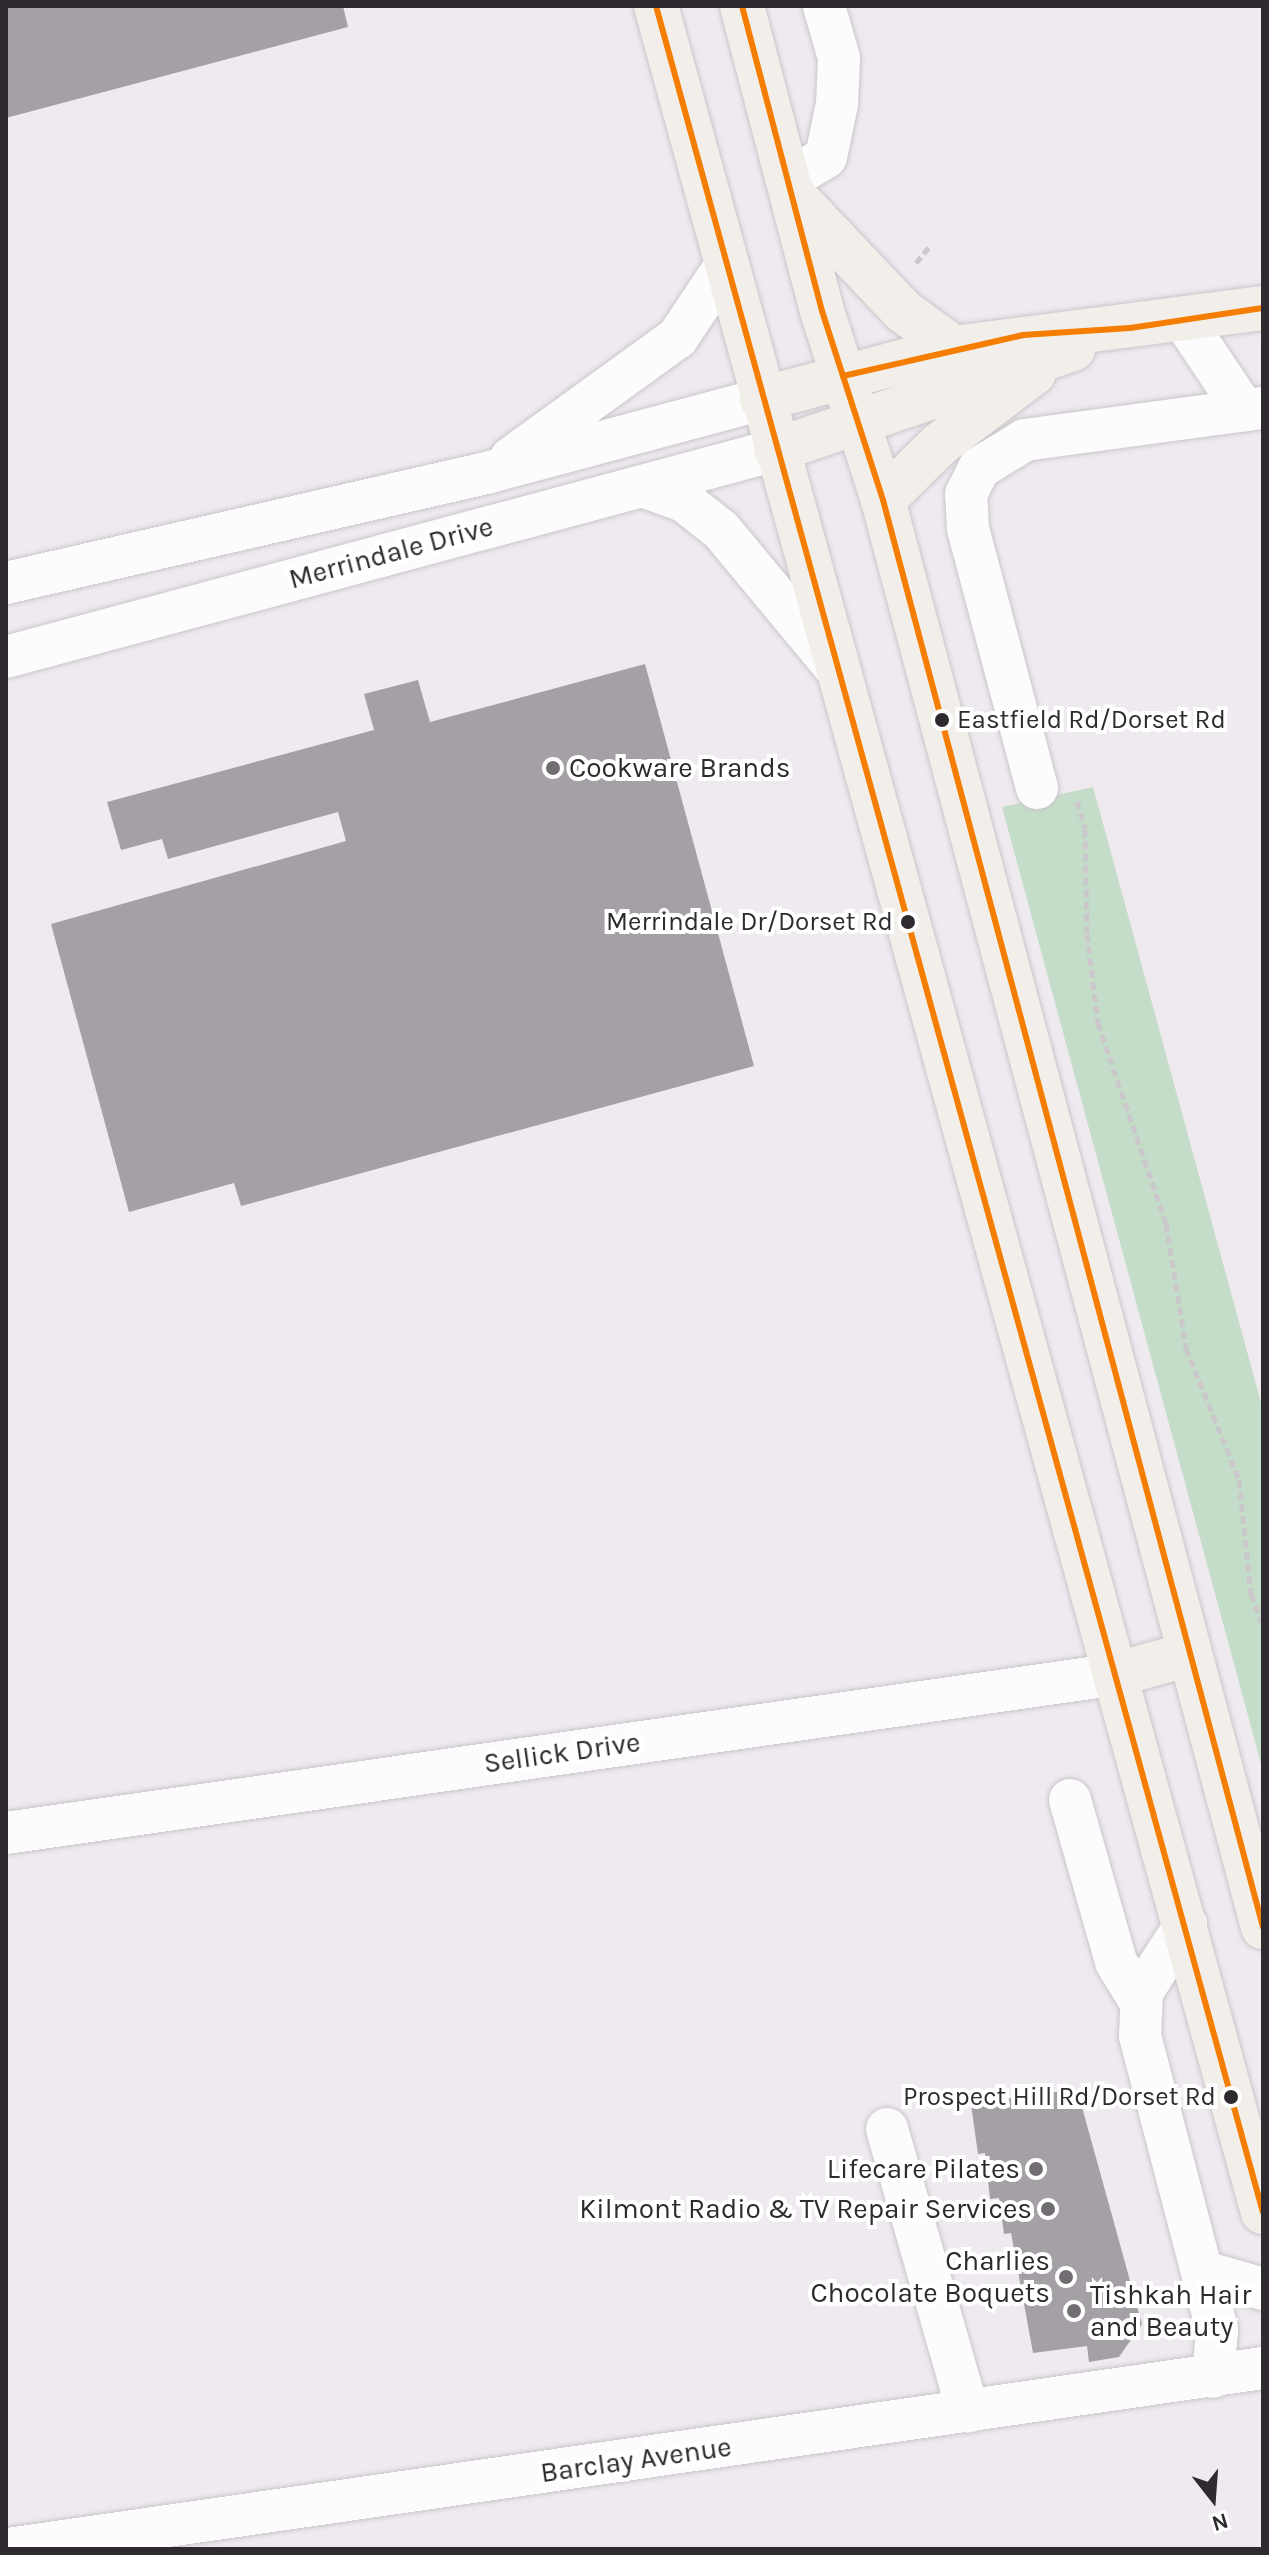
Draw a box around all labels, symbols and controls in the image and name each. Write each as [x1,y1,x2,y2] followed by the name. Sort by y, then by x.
[285,510,497,596] street label: Merrindale Drive
[957,704,1226,736] place label: Eastfield Rd/Dorset Rd
[934,712,950,728] marker: Eastfield Rd/Dorset Rd
[569,751,791,785] place label: Cookware Brands
[544,759,562,777] marker: Cookware Brands
[606,906,893,938] place label: Merrindale Dr/Dorset Rd
[900,914,916,930] marker: Merrindale Dr/Dorset Rd
[482,1725,642,1781] street label: Sellick Drive
[903,2081,1216,2113] place label: Prospect Hill Rd/Dorset Rd
[1223,2089,1239,2105] marker: Prospect Hill Rd/Dorset Rd
[827,2152,1020,2186] place label: Lifecare Pilates
[1027,2160,1045,2178] marker: Lifecare Pilates
[579,2192,1032,2226] place label: Kilmont Radio & TV Repair Services
[1039,2200,1057,2218] marker: Kilmont Radio & TV Repair Services
[810,2244,1050,2310] place label: Charlies Chocolate Boquets
[1057,2268,1075,2286] marker: Charlies Chocolate Boquets
[1090,2278,1251,2344] place label: Tishkah Hair and Beauty
[1065,2302,1083,2320] marker: Tishkah Hair and Beauty
[538,2430,734,2490] street label: Barclay Avenue
[1173,2459,1253,2539] north arrow
[1209,2507,1231,2537] text: N

